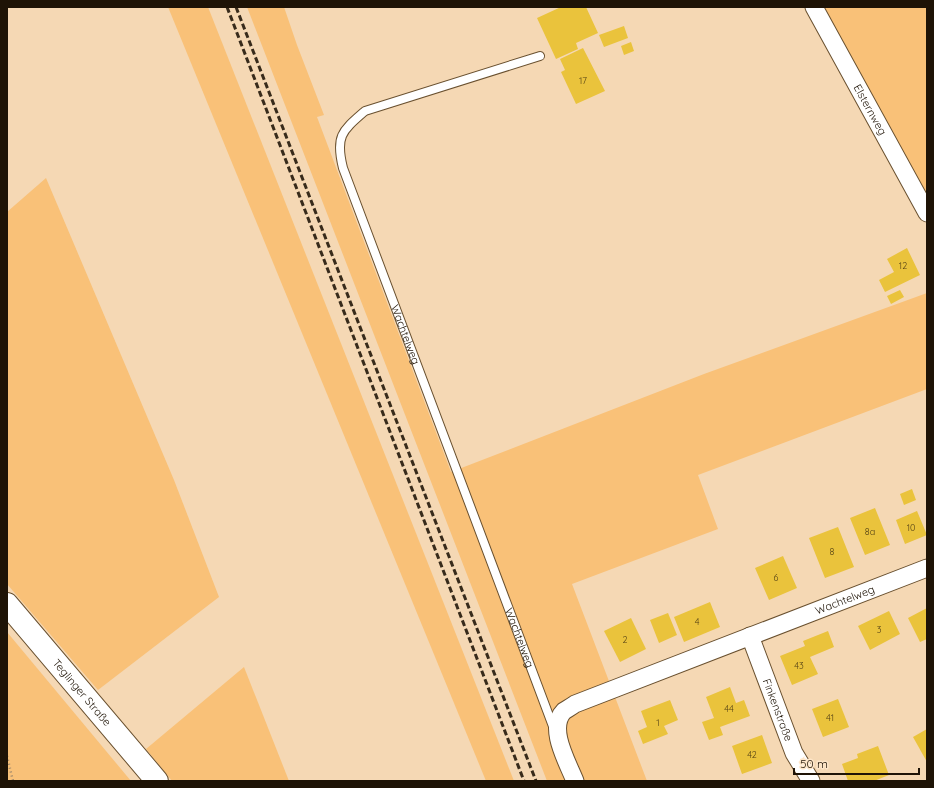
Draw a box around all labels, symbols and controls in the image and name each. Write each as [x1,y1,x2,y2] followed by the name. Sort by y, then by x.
[579,75,587,86] house number: 17
[851,82,890,137] street label: Elsternweg
[899,260,907,271] house number: 12
[388,303,423,366] street label: Wachtelweg
[907,522,915,533] house number: 10
[865,526,875,537] house number: 8a
[830,546,835,557] house number: 8
[774,572,779,583] house number: 6
[813,582,877,618] street label: Wachtelweg
[502,606,537,669] street label: Wachtelweg
[695,616,700,627] house number: 4
[877,624,882,635] house number: 3
[623,634,628,645] house number: 2
[50,656,114,729] street label: Teglinger Straße
[794,660,804,671] house number: 43
[760,677,796,743] street label: Finkenstraße
[724,703,734,714] house number: 44
[826,712,834,723] house number: 41
[656,717,660,728] house number: 1
[747,749,757,760] house number: 42
[794,750,919,776] scale bar
[800,756,828,771] text: 50 m

